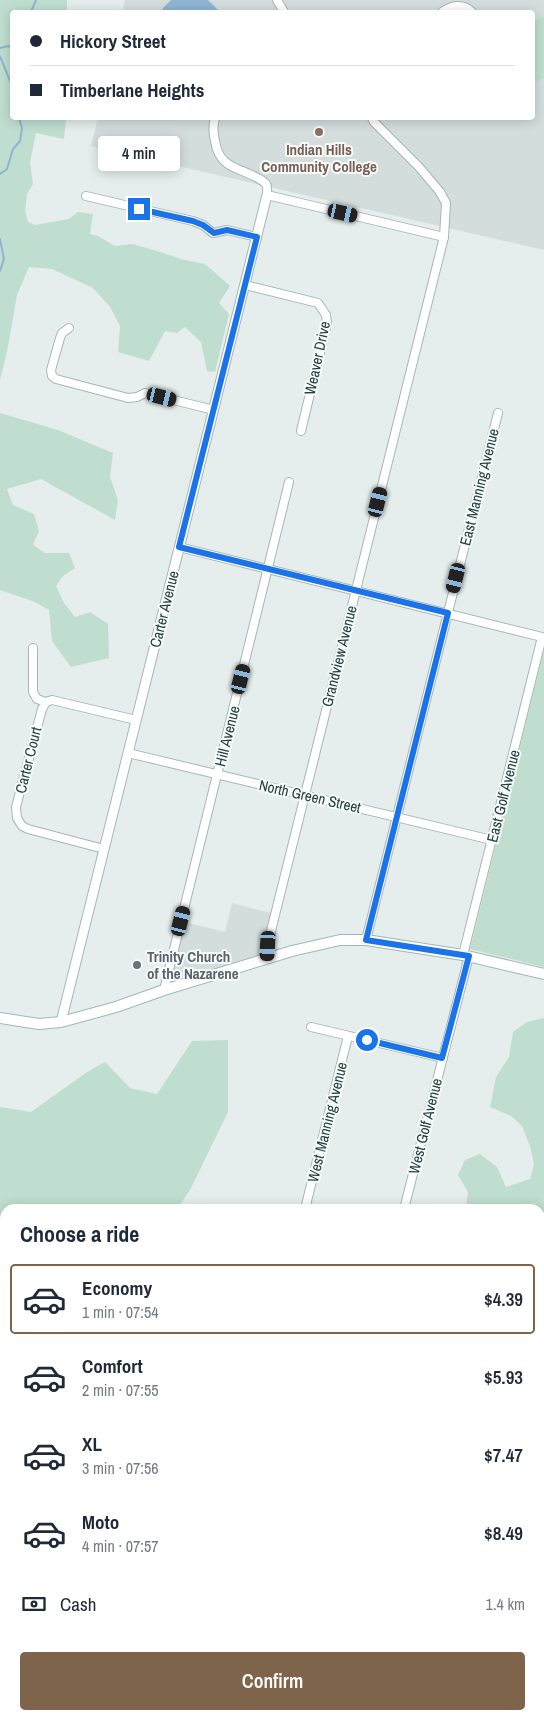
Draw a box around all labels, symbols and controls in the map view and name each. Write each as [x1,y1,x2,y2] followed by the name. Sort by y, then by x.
[60,28,166,54] text: Hickory Street
[60,77,204,103] text: Timberlane Heights
[313,126,325,138] marker: Indian Hills Community College
[98,136,180,172] callout: 4 min
[261,139,377,177] place label: Indian Hills Community College
[122,142,156,164] text: 4 min
[128,198,150,220] route end
[326,202,359,224] car
[299,319,335,397] street label: Weaver Drive
[145,386,178,408] car
[454,426,504,548] street label: East Manning Avenue
[367,486,388,518] car
[445,562,466,594] car
[144,568,184,650] street label: Carter Avenue
[316,603,362,709] street label: Grandview Avenue
[230,663,251,695] car
[209,703,245,769] street label: Hill Avenue
[10,724,47,795] street label: Carter Court
[481,747,525,845] street label: East Golf Avenue
[257,774,364,818] street label: North Green Street
[170,905,191,937] car
[259,931,276,961] car
[147,946,239,984] place label: Trinity Church of the Nazarene
[131,959,143,971] marker: Trinity Church of the Nazarene
[356,1029,378,1051] route start
[302,1059,352,1184] street label: West Manning Avenue
[403,1076,447,1176] street label: West Golf Avenue
[20,1219,139,1249] text: Choose a ride
[82,1275,152,1301] text: Economy
[22,1277,67,1322] icon: car
[484,1286,523,1312] text: $4.39
[82,1301,159,1323] text: 1 min · 07:54
[82,1353,143,1379] text: Comfort
[22,1355,67,1400] icon: car
[484,1364,523,1390] text: $5.93
[82,1379,159,1401] text: 2 min · 07:55
[82,1431,102,1457] text: XL
[22,1433,67,1478] icon: car
[484,1442,523,1468] text: $7.47
[82,1457,159,1479] text: 3 min · 07:56
[82,1509,119,1535] text: Moto
[22,1511,67,1556] icon: car
[484,1520,523,1546] text: $8.49
[82,1535,159,1557] text: 4 min · 07:57
[20,1590,48,1618] icon: cash
[60,1591,96,1617] text: Cash
[486,1593,525,1615] text: 1.4 km
[20,1652,525,1710] button: Confirm

